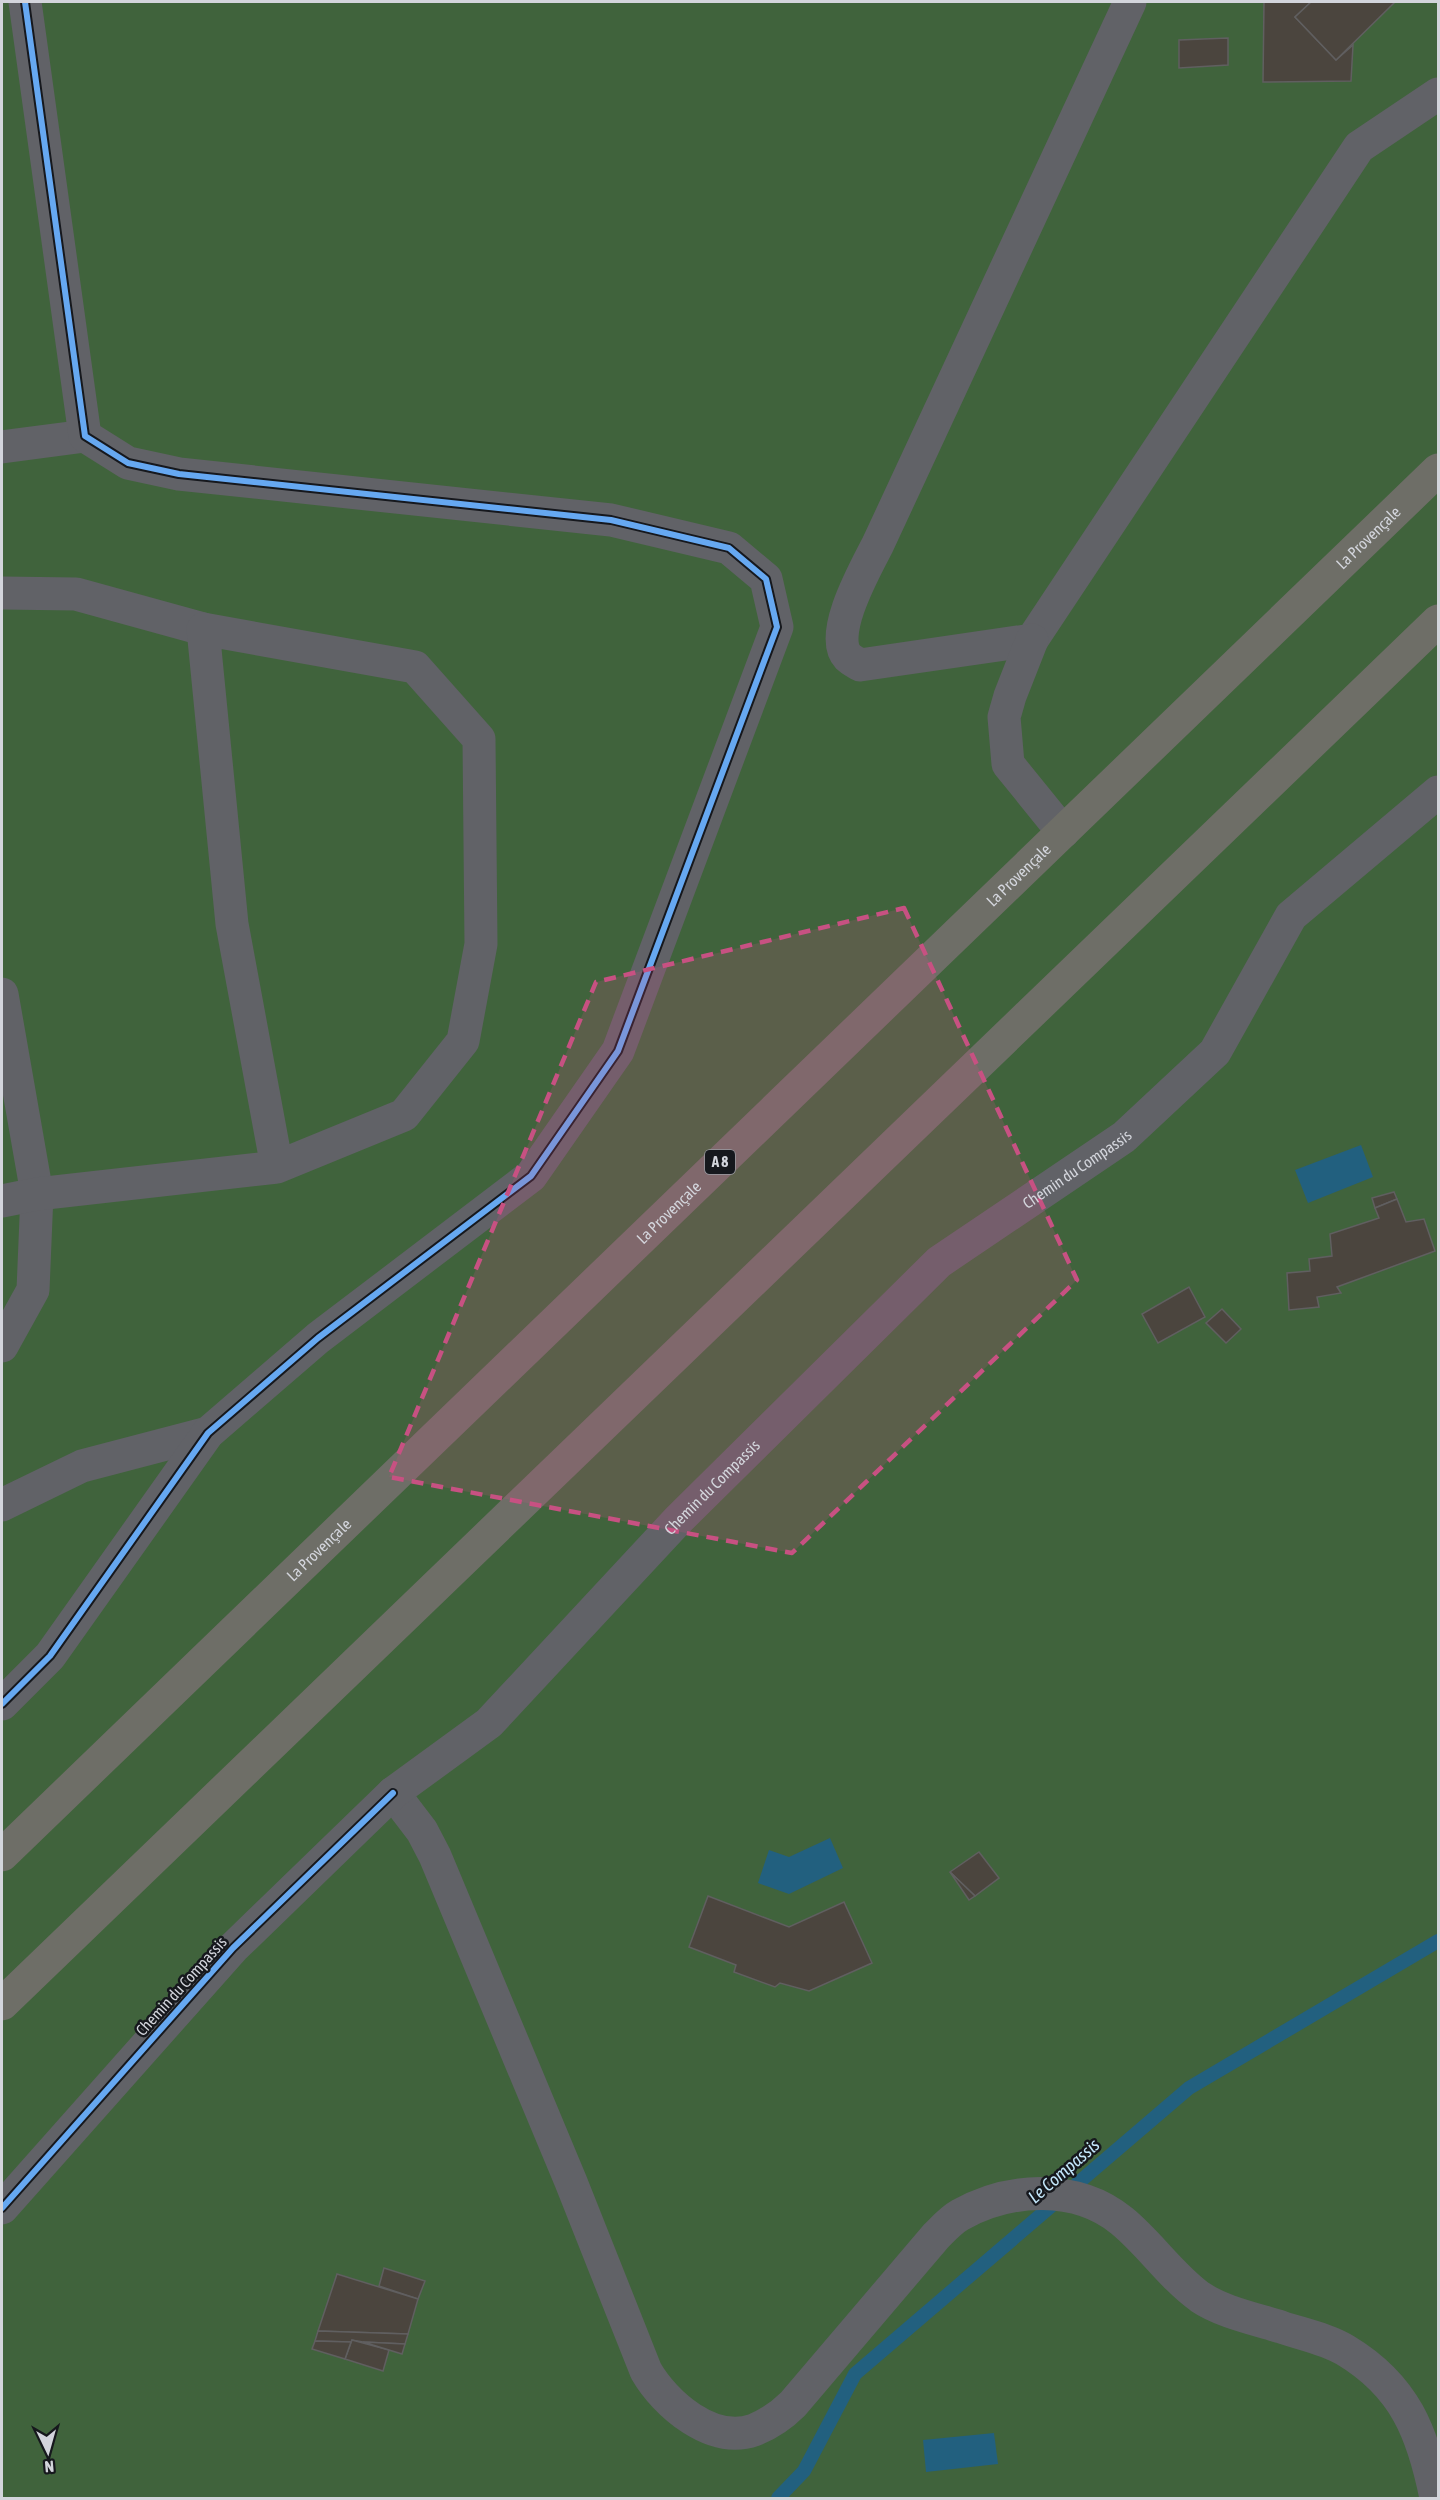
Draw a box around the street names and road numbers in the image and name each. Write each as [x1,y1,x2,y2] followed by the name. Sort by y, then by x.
[1332,502,1404,572] street label: La Provençale
[983,840,1054,910] street label: La Provençale
[1019,1126,1135,1212] street label: Chemin du Compassis
[705,1150,735,1174] road number: A 8
[633,1177,704,1247] street label: La Provençale
[660,1436,763,1538] street label: Chemin du Compassis
[283,1515,354,1584] street label: La Provençale
[132,1933,231,2040] street label: Chemin du Compassis

